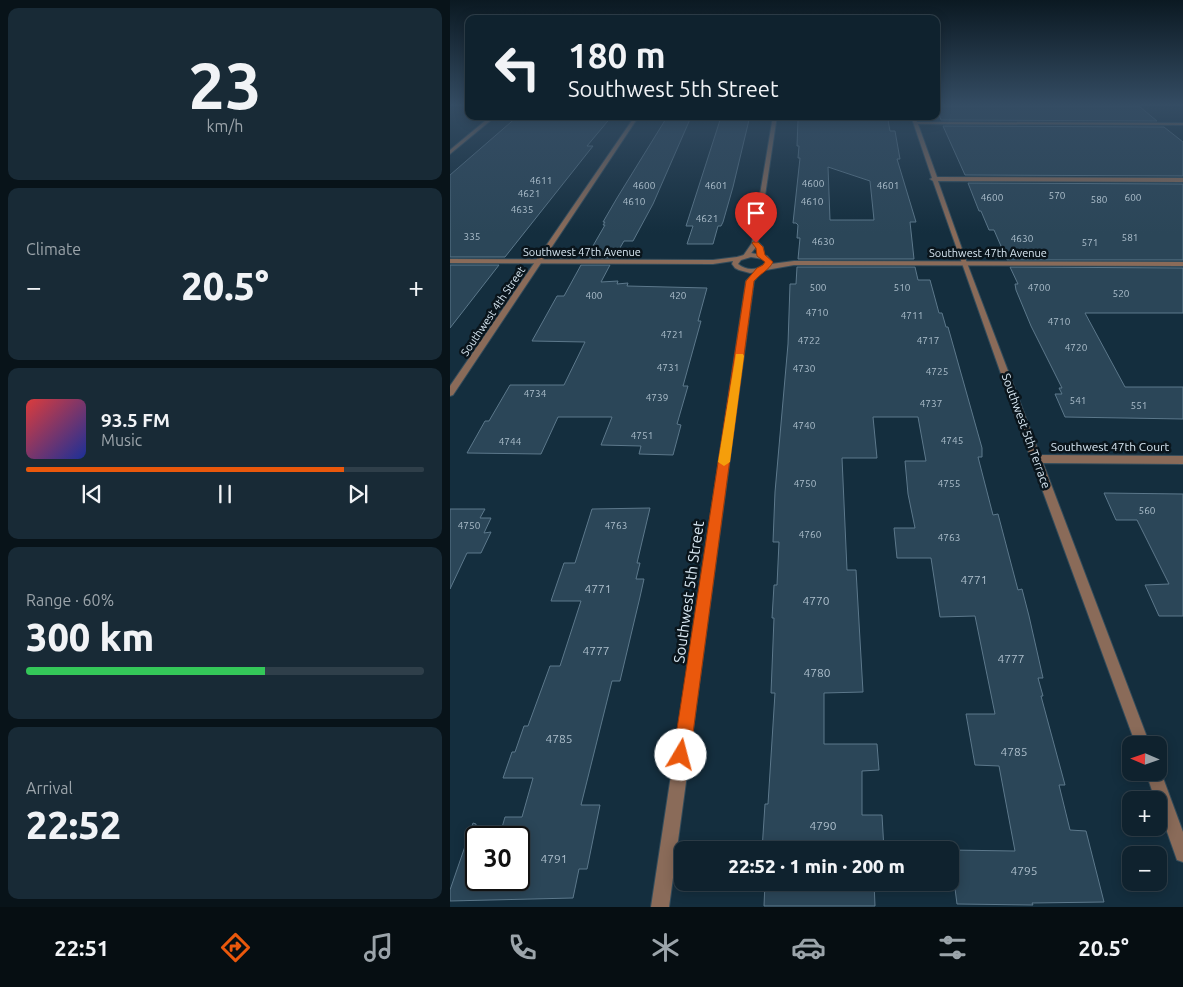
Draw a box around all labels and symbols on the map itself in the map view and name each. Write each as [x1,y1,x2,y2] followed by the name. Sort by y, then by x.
[530,175,552,186] house number: 4611
[802,178,825,189] house number: 4600
[633,180,656,191] house number: 4600
[705,180,727,191] house number: 4601
[877,180,899,191] house number: 4601
[518,188,540,199] house number: 4621
[1049,190,1066,201] house number: 570
[735,192,777,243] pin
[981,192,1004,203] house number: 4600
[1125,192,1142,203] house number: 600
[1091,194,1108,205] house number: 580
[623,196,646,207] house number: 4610
[801,196,824,207] house number: 4610
[511,204,533,215] house number: 4635
[696,213,718,224] house number: 4621
[464,231,480,242] house number: 335
[1122,232,1138,243] house number: 581
[1011,233,1034,244] house number: 4630
[812,236,835,247] house number: 4630
[1082,237,1098,248] house number: 571
[523,246,641,258] street label: Southwest 47th Avenue
[929,247,1047,259] street label: Southwest 47th Avenue
[459,263,528,358] street label: Southwest 4th Street
[810,282,827,293] house number: 500
[894,282,911,293] house number: 510
[1028,282,1051,293] house number: 4700
[1113,288,1130,299] house number: 520
[586,290,603,301] house number: 400
[670,290,687,301] house number: 420
[806,307,829,318] house number: 4710
[901,310,923,321] house number: 4711
[1048,316,1071,327] house number: 4710
[661,329,683,340] house number: 4721
[798,335,820,346] house number: 4722
[917,335,939,346] house number: 4717
[1065,342,1088,353] house number: 4720
[657,362,679,373] house number: 4731
[793,363,816,374] house number: 4730
[926,366,948,377] house number: 4725
[1000,371,1053,490] street label: Southwest 5th Terrace
[524,388,547,399] house number: 4734
[646,392,668,403] house number: 4739
[1070,395,1086,406] house number: 541
[920,398,942,409] house number: 4737
[1131,400,1147,411] house number: 551
[793,420,816,431] house number: 4740
[631,430,653,441] house number: 4751
[941,435,963,446] house number: 4745
[499,436,522,447] house number: 4744
[1051,440,1170,453] street label: Southwest 47th Court
[794,478,817,489] house number: 4750
[938,478,960,489] house number: 4755
[1139,505,1156,516] house number: 560
[458,520,481,531] house number: 4750
[605,520,627,531] house number: 4763
[670,520,707,664] street label: Southwest 5th Street
[799,529,822,540] house number: 4760
[938,532,960,543] house number: 4763
[960,573,988,586] house number: 4771
[584,582,612,595] house number: 4771
[802,594,830,607] house number: 4770
[582,644,610,657] house number: 4777
[997,652,1025,665] house number: 4777
[803,666,831,679] house number: 4780
[654,728,706,780] position arrow
[545,732,573,745] house number: 4785
[1122,736,1168,781] north arrow
[1000,745,1028,758] house number: 4785
[809,819,837,832] house number: 4790
[465,826,530,891] speed limit sign: 30
[540,852,568,865] house number: 4791
[1010,864,1038,877] house number: 4795

